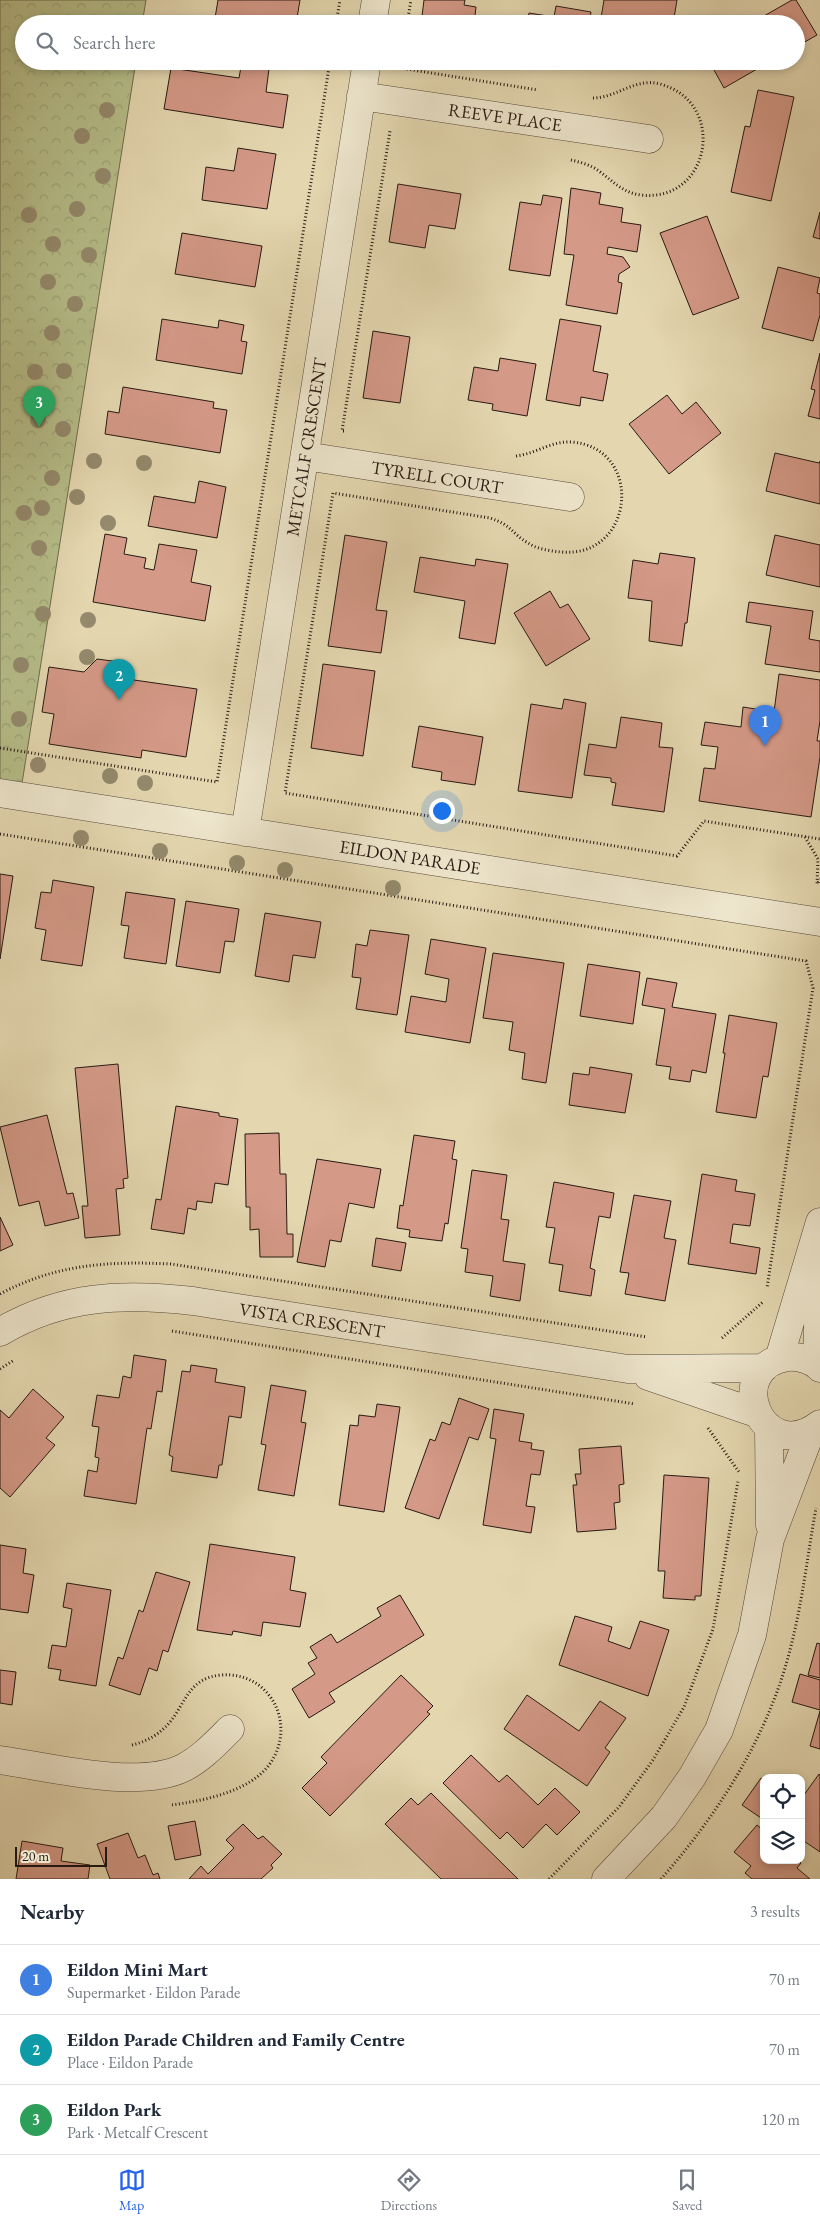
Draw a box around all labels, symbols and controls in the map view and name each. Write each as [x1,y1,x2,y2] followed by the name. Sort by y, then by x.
[15,15,805,70] search box
[33,29,61,57] icon: search
[73,30,155,55] text: Search here
[447,98,563,136] street label: REEVE PLACE
[281,355,332,538] street label: METCALF CRESCENT
[23,386,55,427] pin: 3
[370,455,505,499] street label: TYRELL COURT
[103,659,135,700] pin: 2
[749,705,781,746] pin: 1
[429,798,455,824] your location
[338,834,482,880] street label: EILDON PARADE
[238,1297,387,1343] street label: VISTA CRESCENT
[760,1774,805,1864] map controls
[760,1774,805,1819] button: locate
[760,1819,805,1864] button: layers
[15,1844,108,1867] scale bar
[22,1847,49,1865] text: 20 m
[20,1898,84,1925] text: Nearby
[750,1901,800,1922] text: 3 results
[67,1957,208,1982] text: Eildon Mini Mart
[32,1969,40,1990] text: 1
[769,1969,800,1990] text: 70 m
[67,1982,240,2003] text: Supermarket · Eildon Parade
[67,2027,405,2052] text: Eildon Parade Children and Family Centre
[32,2039,40,2060] text: 2
[769,2039,800,2060] text: 70 m
[67,2052,193,2073] text: Place · Eildon Parade
[67,2097,161,2122] text: Eildon Park
[32,2109,40,2130] text: 3
[761,2109,800,2130] text: 120 m
[67,2122,208,2143] text: Park · Metcalf Crescent
[118,2166,146,2214] tab: Map
[381,2166,437,2214] tab: Directions
[672,2166,702,2214] tab: Saved

